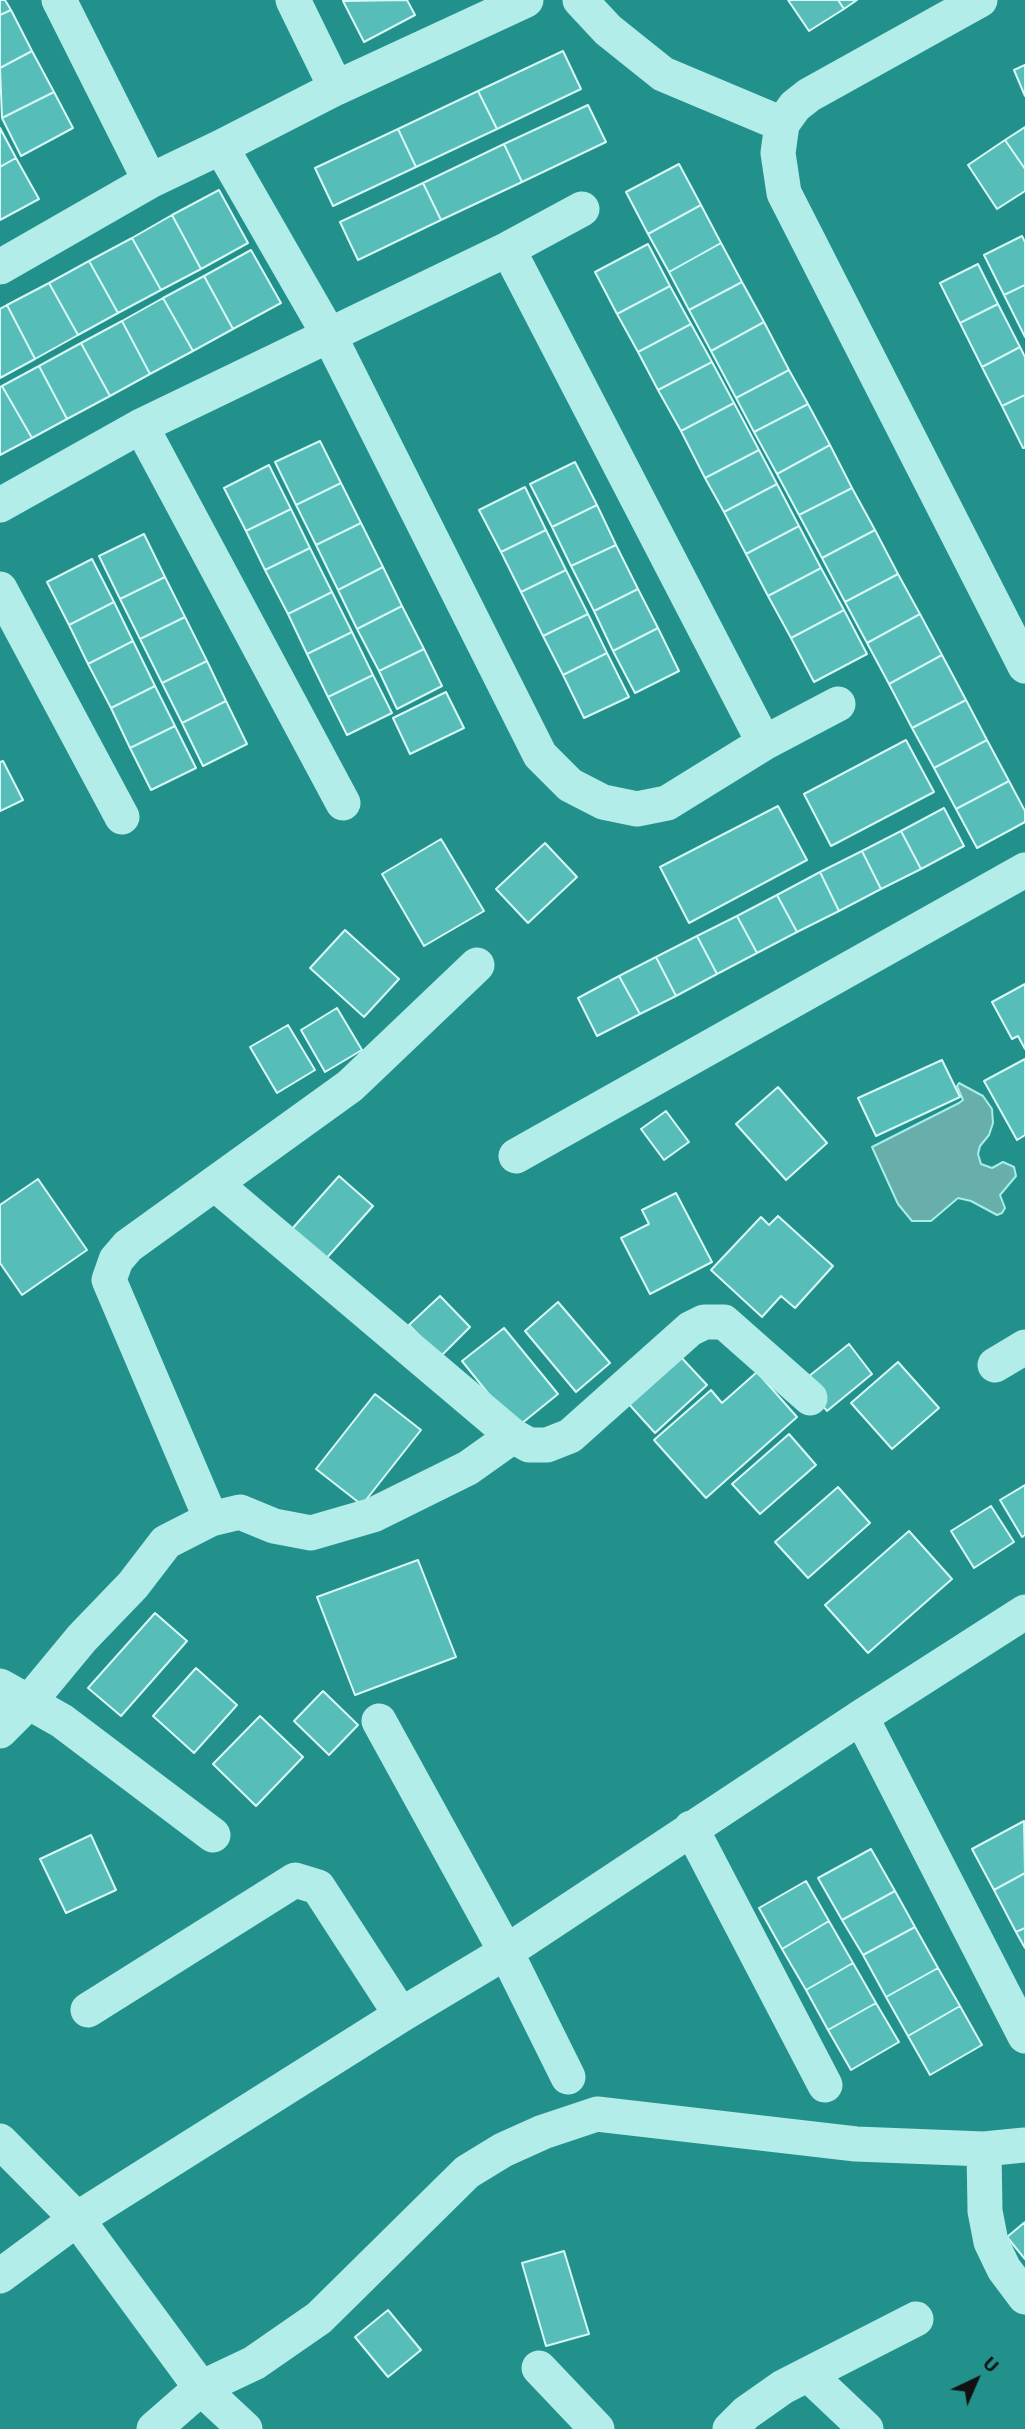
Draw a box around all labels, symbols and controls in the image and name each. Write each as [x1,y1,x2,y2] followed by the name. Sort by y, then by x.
[941,2345,1011,2415] north arrow
[978,2352,1003,2377] text: U

